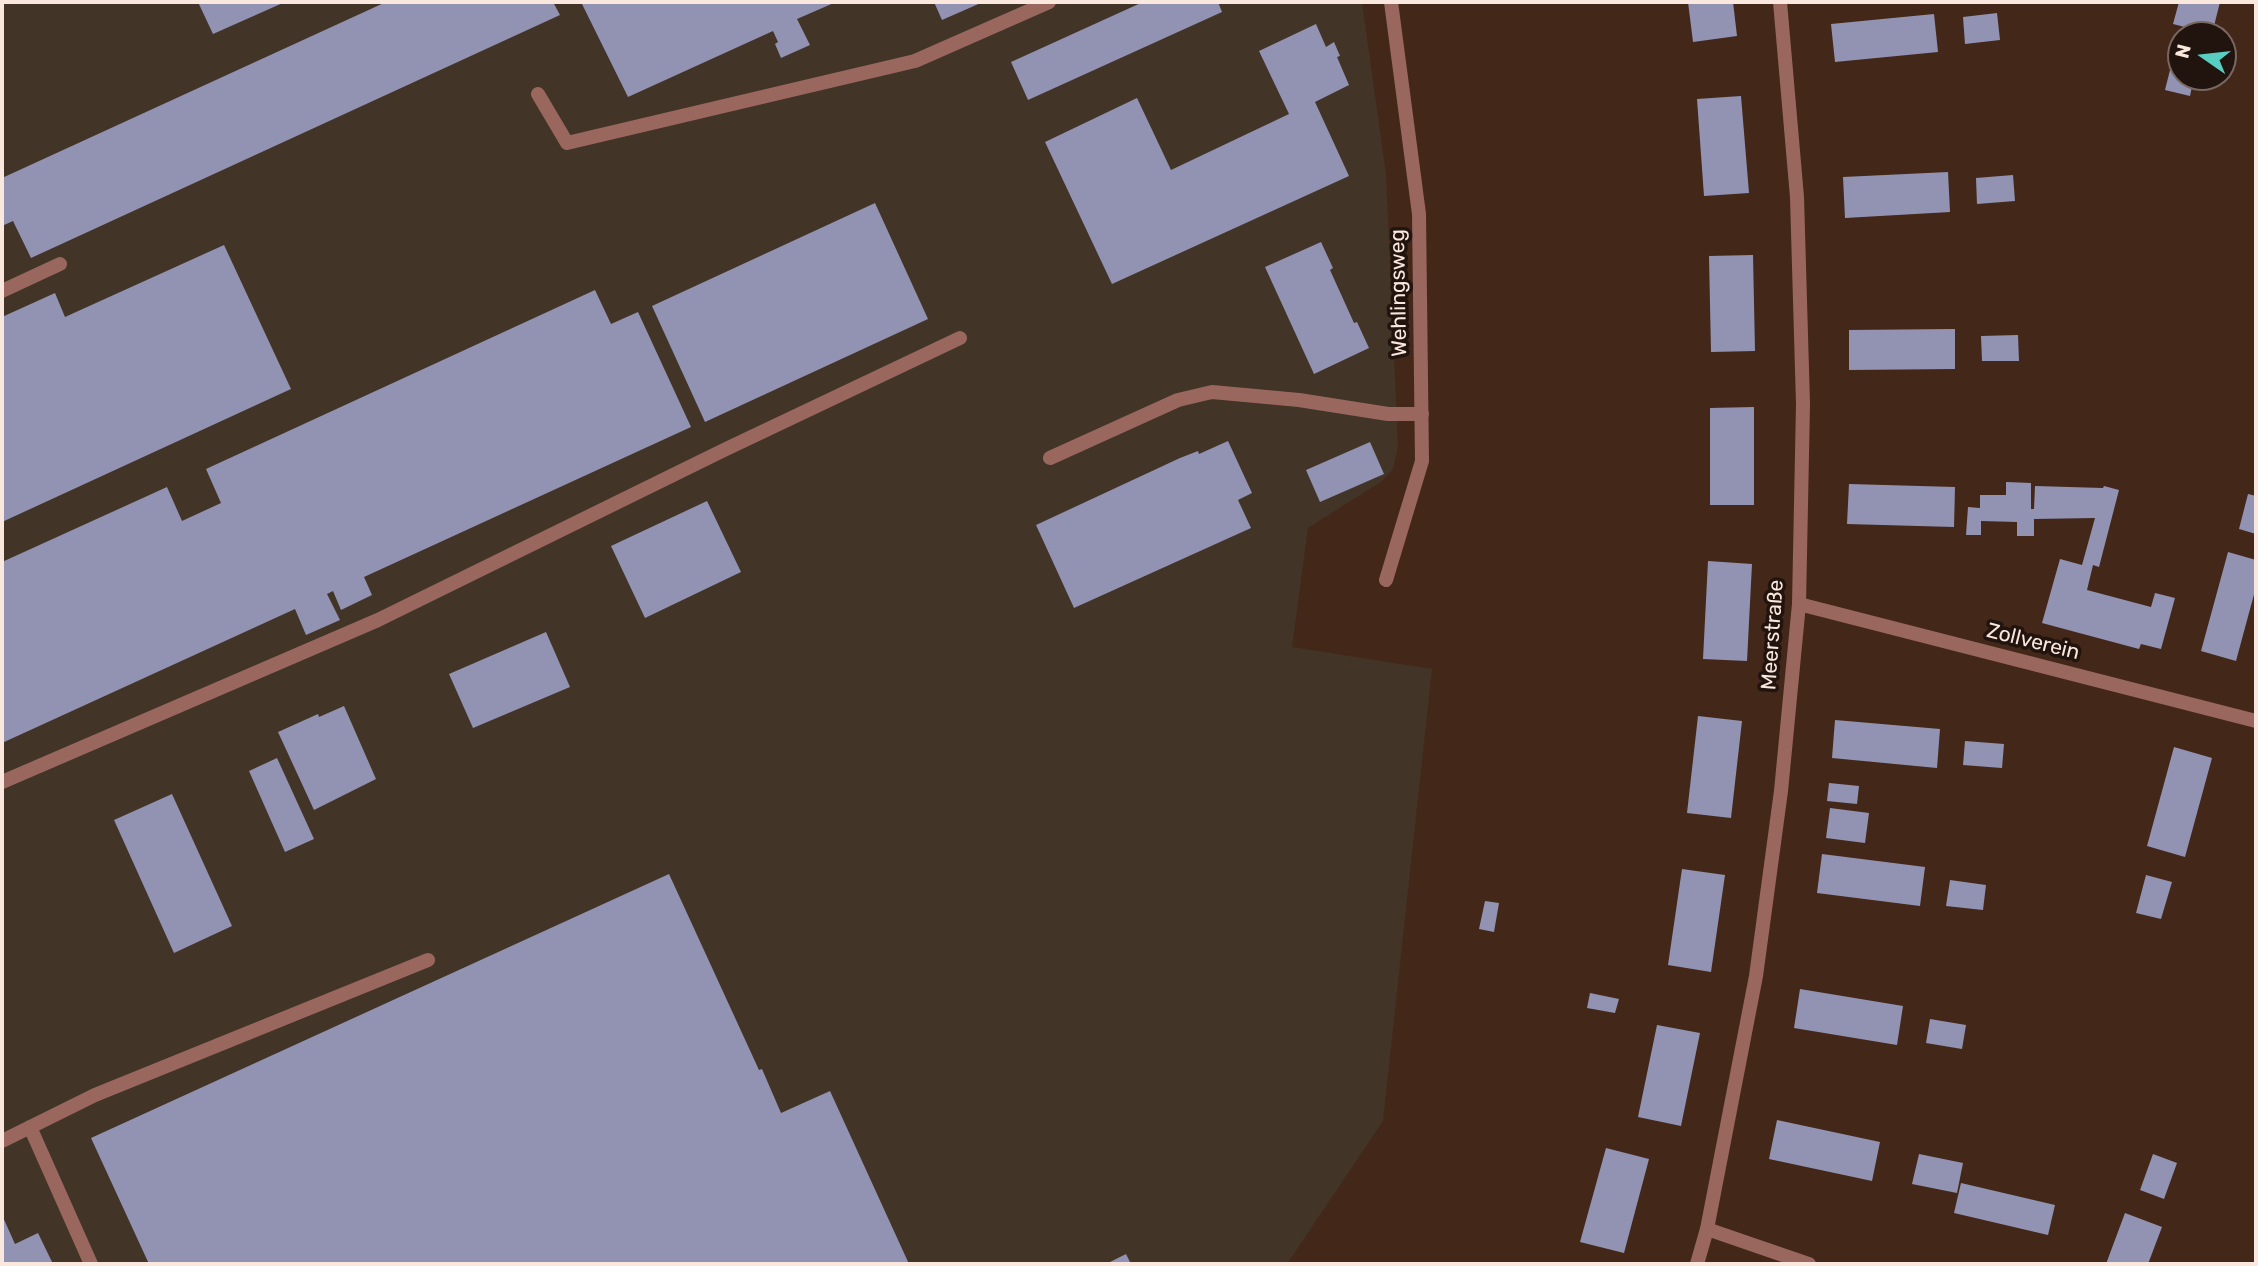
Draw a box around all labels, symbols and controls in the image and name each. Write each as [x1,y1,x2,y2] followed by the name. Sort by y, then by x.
[2167,21,2237,91] north arrow
[2170,42,2196,61] text: N
[1385,229,1413,357] street label: Wehlingsweg
[1757,579,1789,691] street label: Meerstraße
[1984,618,2082,666] street label: Zollverein

